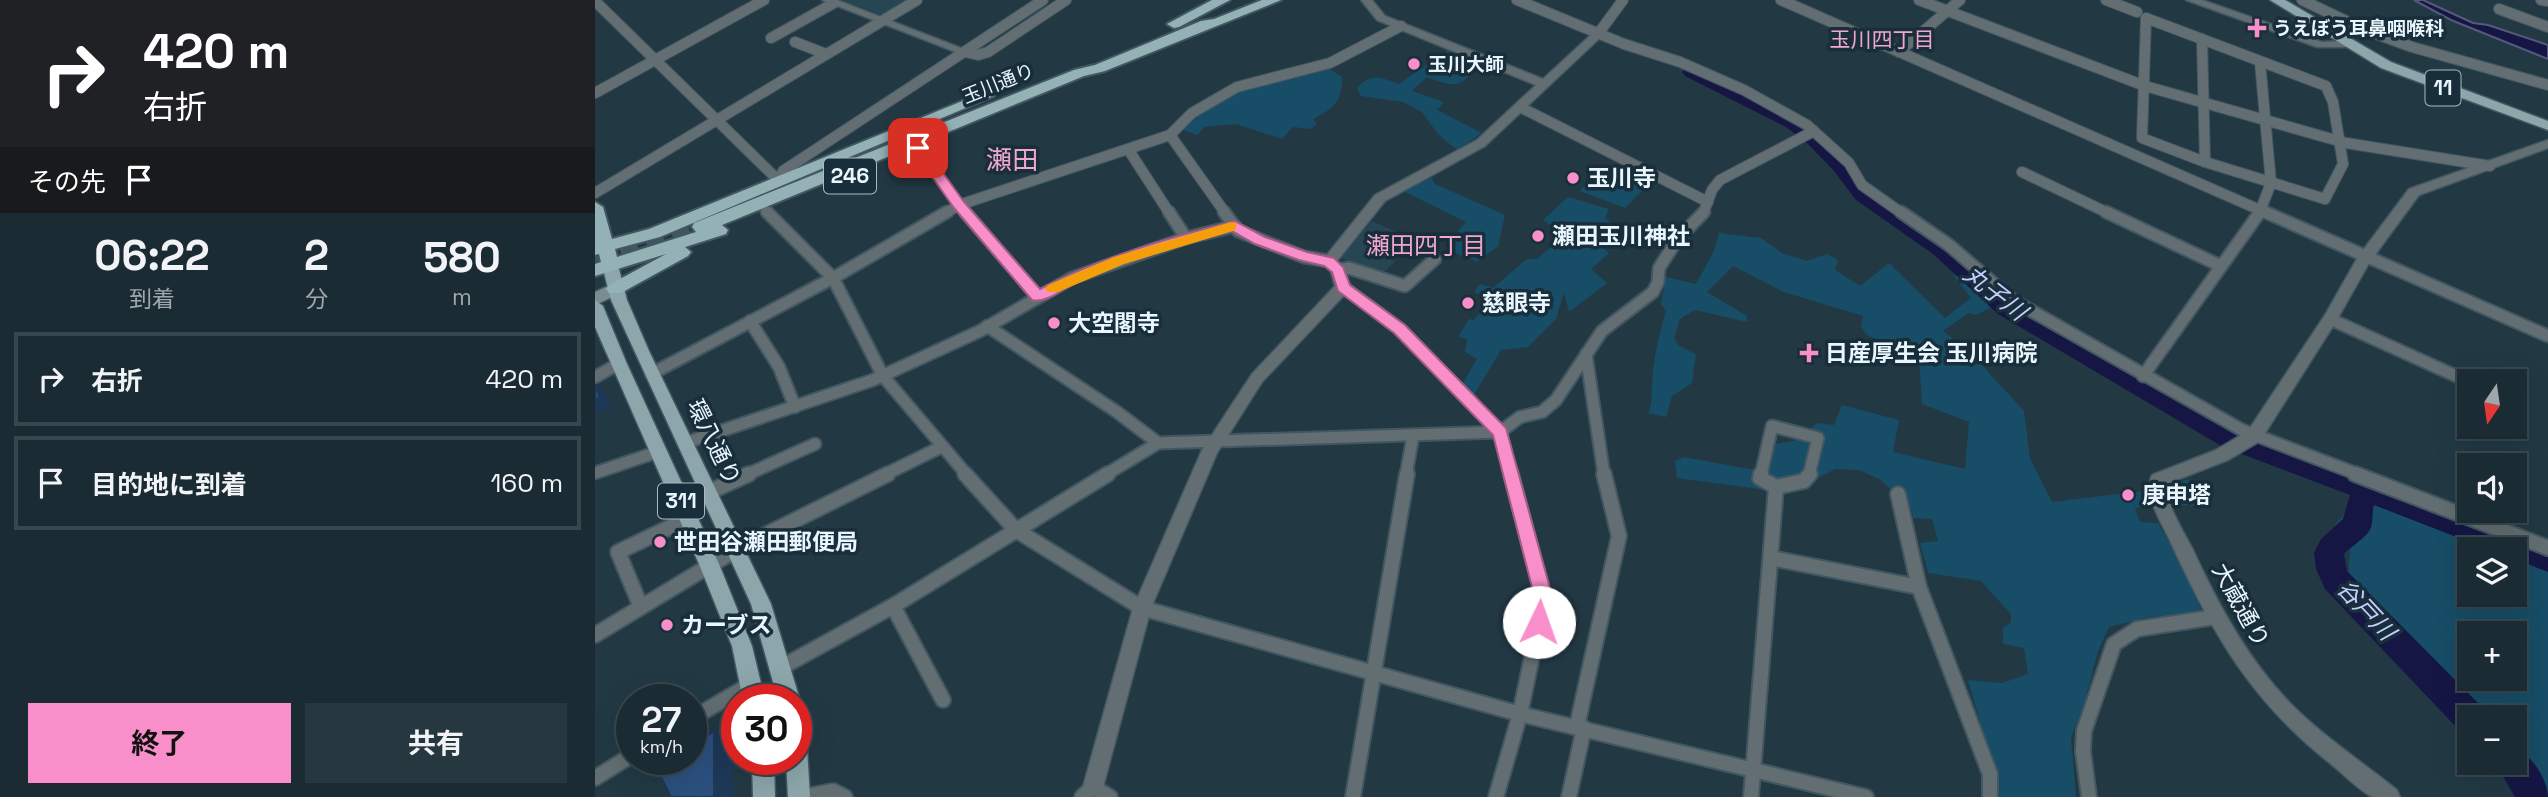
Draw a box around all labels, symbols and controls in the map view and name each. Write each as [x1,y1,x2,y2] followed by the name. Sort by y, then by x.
[2273,16,2444,41] place label: うえぼう耳鼻咽喉科
[2247,18,2267,38] marker: うえぼう耳鼻咽喉科
[143,20,289,82] text: 420 m
[1830,26,1935,53] district label: 玉川四丁目
[28,28,119,119] icon: right
[1428,52,1504,77] place label: 玉川大師
[1406,56,1422,72] marker: 玉川大師
[958,58,1038,109] street label: 玉川通り
[2425,70,2461,106] road number: 11
[143,87,207,127] text: 右折
[888,118,948,178] pin
[899,129,937,167] icon: arrive
[986,143,1038,177] district label: 瀬田
[824,158,876,194] road number: 246
[120,161,158,199] icon: arrive
[1587,163,1656,193] place label: 玉川寺
[28,165,106,199] text: その先
[1565,170,1581,186] marker: 玉川寺
[1552,221,1690,251] place label: 瀬田玉川神社
[1530,228,1546,244] marker: 瀬田玉川神社
[94,229,210,282] text: 06:22
[304,229,329,282] text: 2
[1366,230,1486,261] district label: 瀬田四丁目
[423,231,501,284] text: 580
[1957,258,2036,329] water label: 丸子川
[452,282,472,312] text: m
[129,284,175,314] text: 到着
[305,284,328,314] text: 分
[1482,288,1551,318] place label: 慈眼寺
[1460,295,1476,311] marker: 慈眼寺
[1068,308,1160,338] place label: 大空閣寺
[1046,315,1062,331] marker: 大空閣寺
[1825,338,2038,368] place label: 日産厚生会 玉川病院
[1799,343,1819,363] marker: 日産厚生会 玉川病院
[32,360,70,398] icon: right
[485,362,563,396] text: 420 m
[91,364,143,398] text: 右折
[2457,369,2527,439] north arrow
[2457,369,2527,775] map controls
[680,394,748,490] street label: 環八通り
[2457,453,2527,523] button: sound
[32,464,70,502] icon: arrive
[491,466,563,500] text: 160 m
[91,468,247,502] text: 目的地に到着
[2142,480,2211,510] place label: 庚申塔
[658,484,704,518] road number: 311
[2120,487,2136,503] marker: 庚申塔
[674,527,858,557] place label: 世田谷瀬田郵便局
[652,534,668,550] marker: 世田谷瀬田郵便局
[2457,537,2527,607] button: layers
[2206,557,2276,653] street label: 大蔵通り
[2330,573,2404,649] water label: 谷戸川
[1502,585,1576,659] position arrow
[681,610,772,640] place label: カーブス
[659,617,675,633] marker: カーブス
[2457,621,2527,691] button: +
[721,684,812,775] speed limit sign: 30
[642,698,681,742] text: 27
[28,703,291,783] button: 終了
[305,703,567,783] button: 共有
[2457,705,2527,775] button: −
[640,735,683,758] text: km/h

